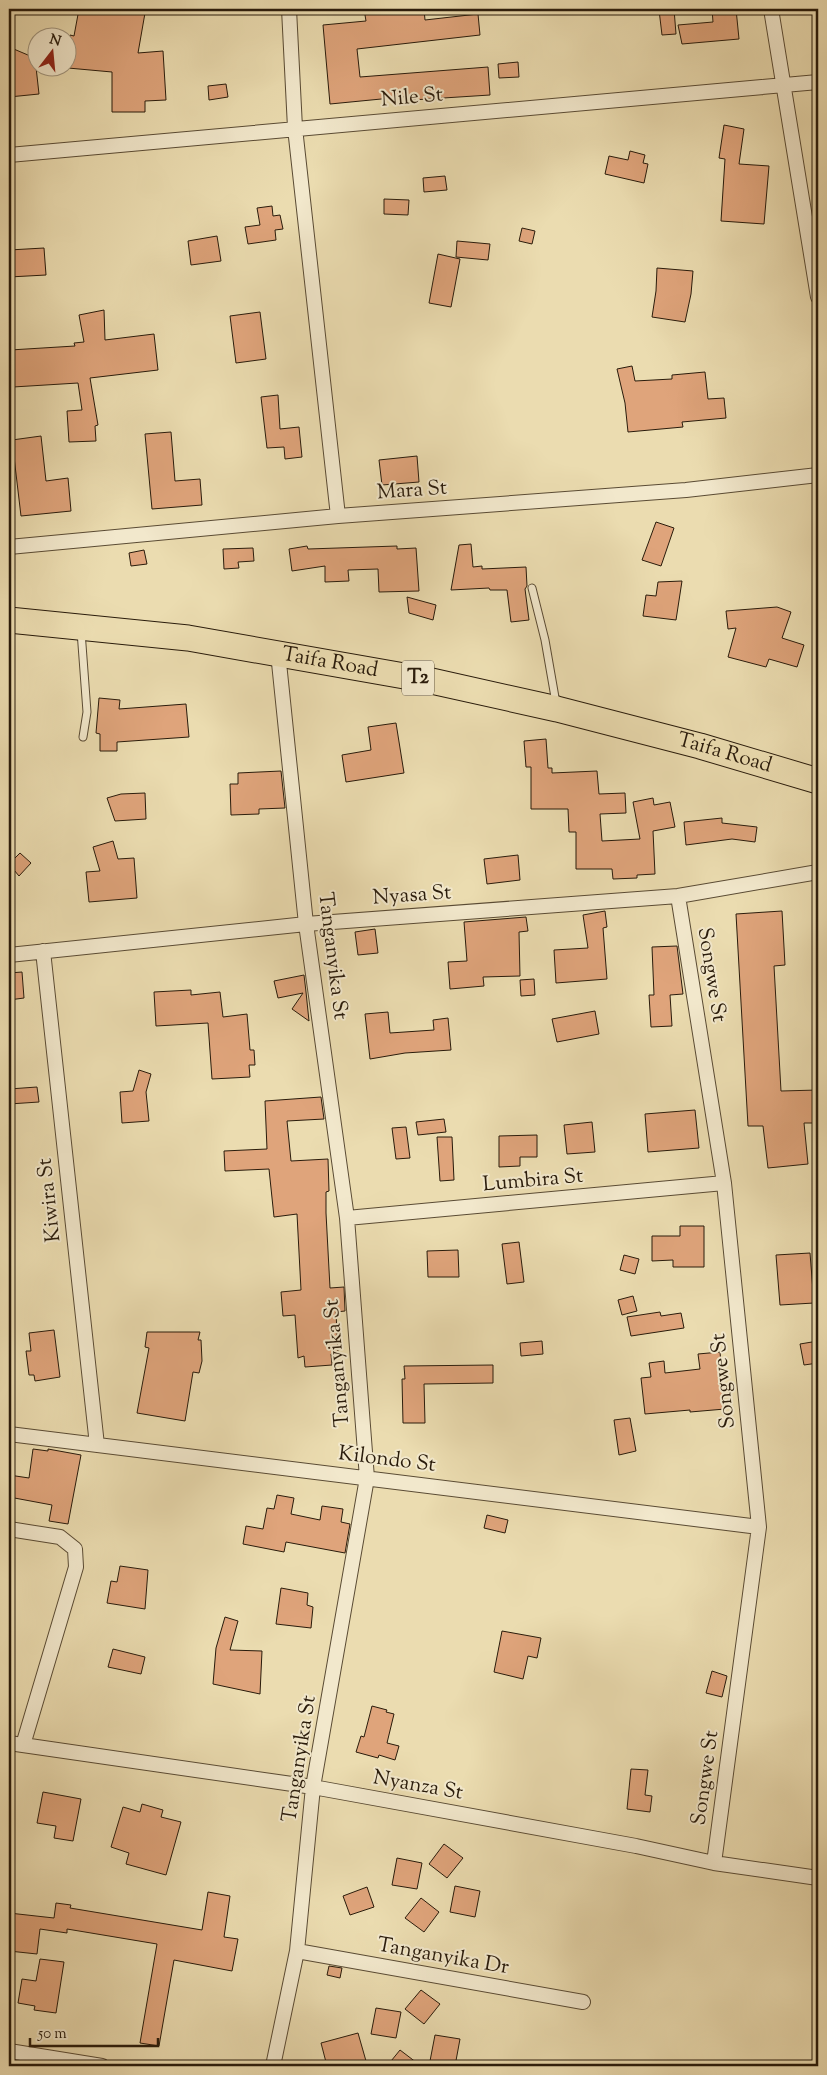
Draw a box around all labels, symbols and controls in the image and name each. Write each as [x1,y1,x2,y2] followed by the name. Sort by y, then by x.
[28,28,78,78] north arrow
[47,30,63,53] text: N
[380,80,444,116] street label: Nile St
[376,474,448,508] street label: Mara St
[279,640,381,686] street label: Taifa Road
[402,660,434,696] road number: T2
[674,726,775,782] street label: Taifa Road
[372,878,452,914] street label: Nyasa St
[309,891,355,1021] street label: Tanganyika St
[689,925,733,1025] street label: Songwe St
[31,1156,69,1244] street label: Kiwira St
[481,1162,585,1200] street label: Lumbira St
[317,1298,359,1428] street label: Tanganyika St
[704,1332,744,1430] street label: Songwe St
[337,1439,437,1481] street label: Kilondo St
[275,1693,325,1825] street label: Tanganyika St
[684,1729,728,1827] street label: Songwe St
[371,1763,465,1809] street label: Nyanza St
[375,1931,511,1983] street label: Tanganyika Dr
[30,2015,158,2047] scale bar
[37,2024,67,2045] text: 50 m

